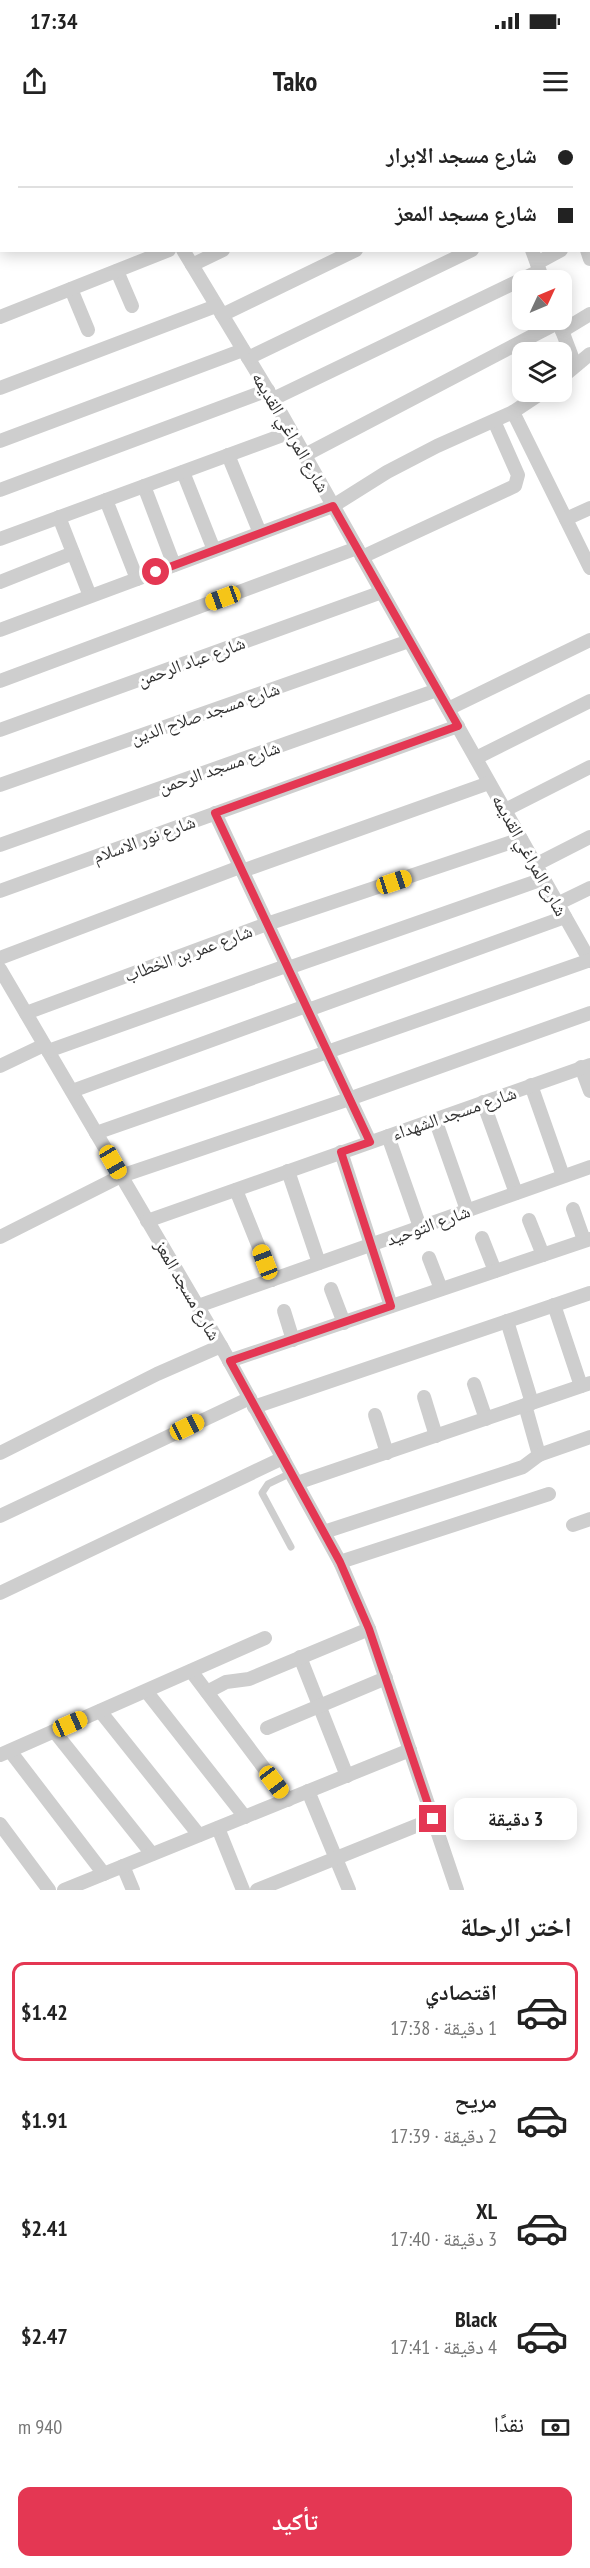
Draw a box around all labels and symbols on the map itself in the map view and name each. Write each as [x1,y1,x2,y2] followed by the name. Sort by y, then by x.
[512,270,572,330] north arrow
[244,367,335,498] street label: شارع المراغي القديمه
[142,558,169,585] route start
[203,583,243,613] car
[134,631,248,691] street label: شارع عباد الرحمن
[127,677,283,750] street label: شارع مسجد صلاح الدين
[155,735,283,799] street label: شارع مسجد الرحمن
[484,790,573,922] street label: شارع المراغي القديمه
[90,810,199,869] street label: شارع نور الاسلام
[374,868,414,896] car
[121,919,255,987] street label: شارع عمر بن الخطاب
[389,1081,519,1145] street label: شارع مسجد الشهداء
[96,1142,130,1182] car
[383,1199,473,1251] street label: شارع التوحيد
[149,1235,226,1345] street label: شارع مسجد المعز
[250,1242,280,1282] car
[167,1411,207,1443] car
[50,1708,90,1740] car
[256,1762,292,1802] car
[454,1798,577,1840] callout: 3 دقيقة
[419,1805,446,1832] route end

